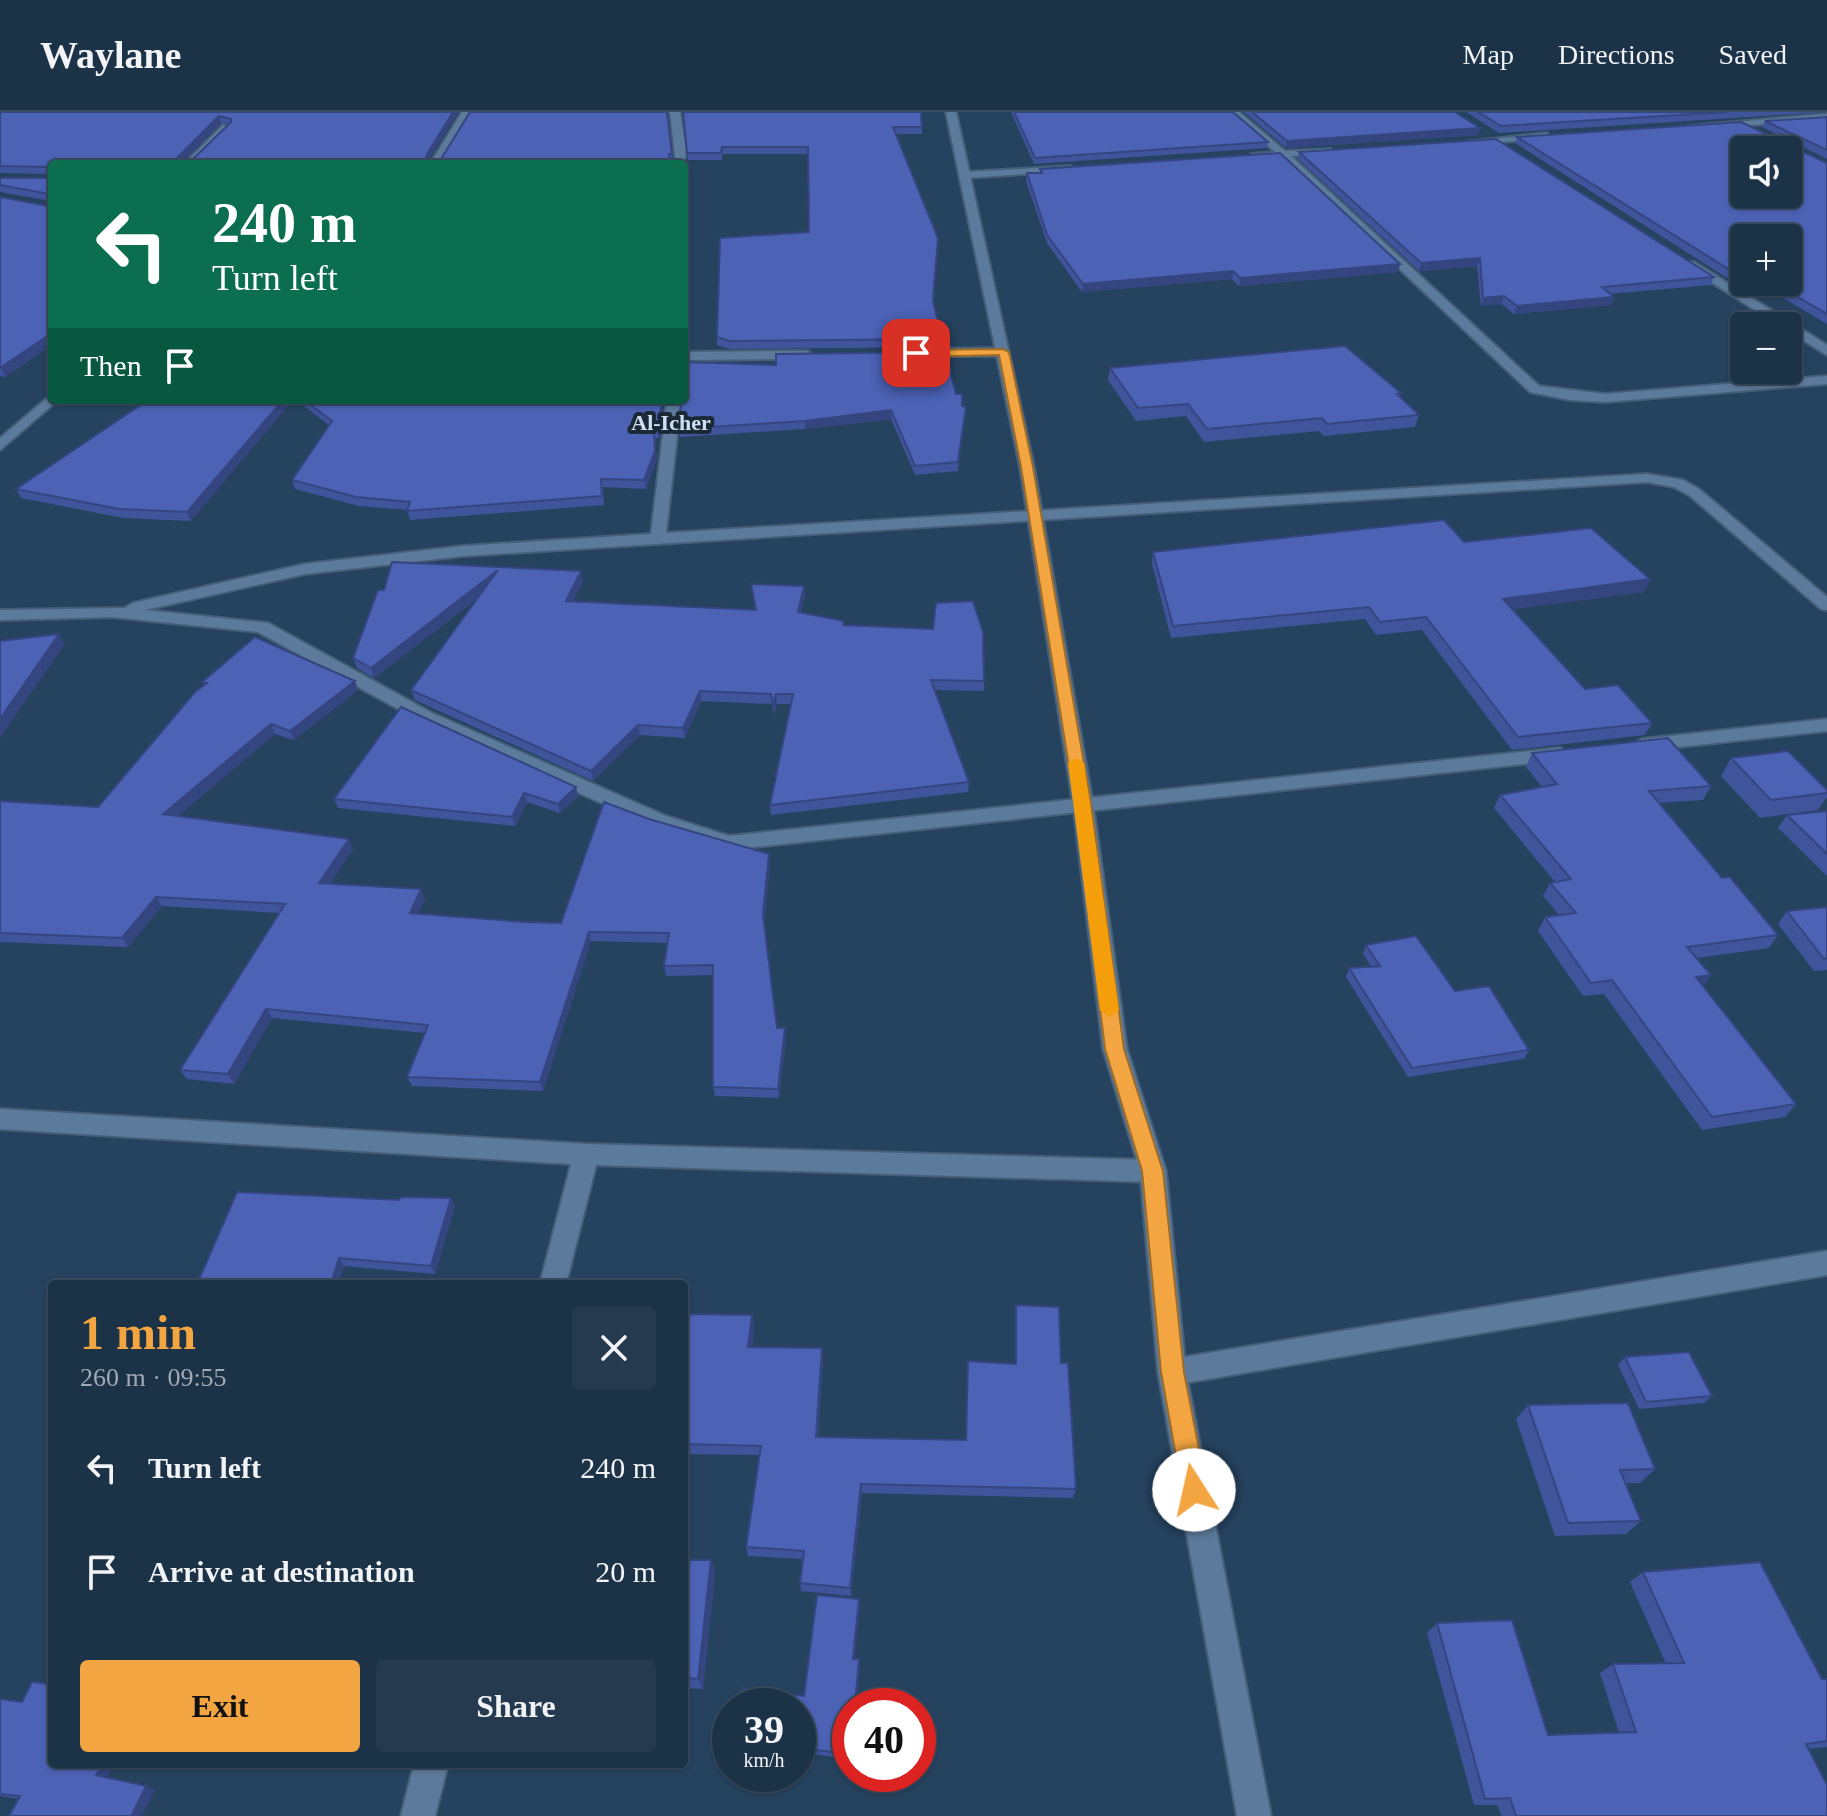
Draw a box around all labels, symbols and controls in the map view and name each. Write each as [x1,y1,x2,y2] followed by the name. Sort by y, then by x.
[40,34,181,76] text: Waylane
[1463,39,1514,70] text: Map
[1558,39,1675,70] text: Directions
[1719,39,1787,70] text: Saved
[1730,136,1802,384] map controls
[1730,136,1802,208] button: sound
[80,192,184,296] icon: left
[212,192,357,254] text: 240 m
[1730,224,1802,296] button: +
[212,258,338,298] text: Turn left
[1730,312,1802,384] button: −
[882,319,950,387] pin
[894,331,938,375] icon: arrive
[158,344,202,388] icon: arrive
[80,349,142,382] text: Then
[631,410,711,435] district label: Al-Icher
[80,1306,196,1359] text: 1 min
[572,1306,656,1390] button: close
[80,1363,227,1392] text: 260 m · 09:55
[80,1446,124,1490] icon: left
[1152,1448,1236,1532] position arrow
[148,1451,261,1484] text: Turn left
[580,1451,656,1484] text: 240 m
[80,1550,124,1594] icon: arrive
[148,1555,415,1588] text: Arrive at destination
[595,1555,656,1588] text: 20 m
[80,1660,360,1752] button: Exit
[376,1660,656,1752] button: Share
[832,1688,936,1792] speed limit sign: 40
[744,1707,784,1752] text: 39
[743,1749,785,1771] text: km/h

